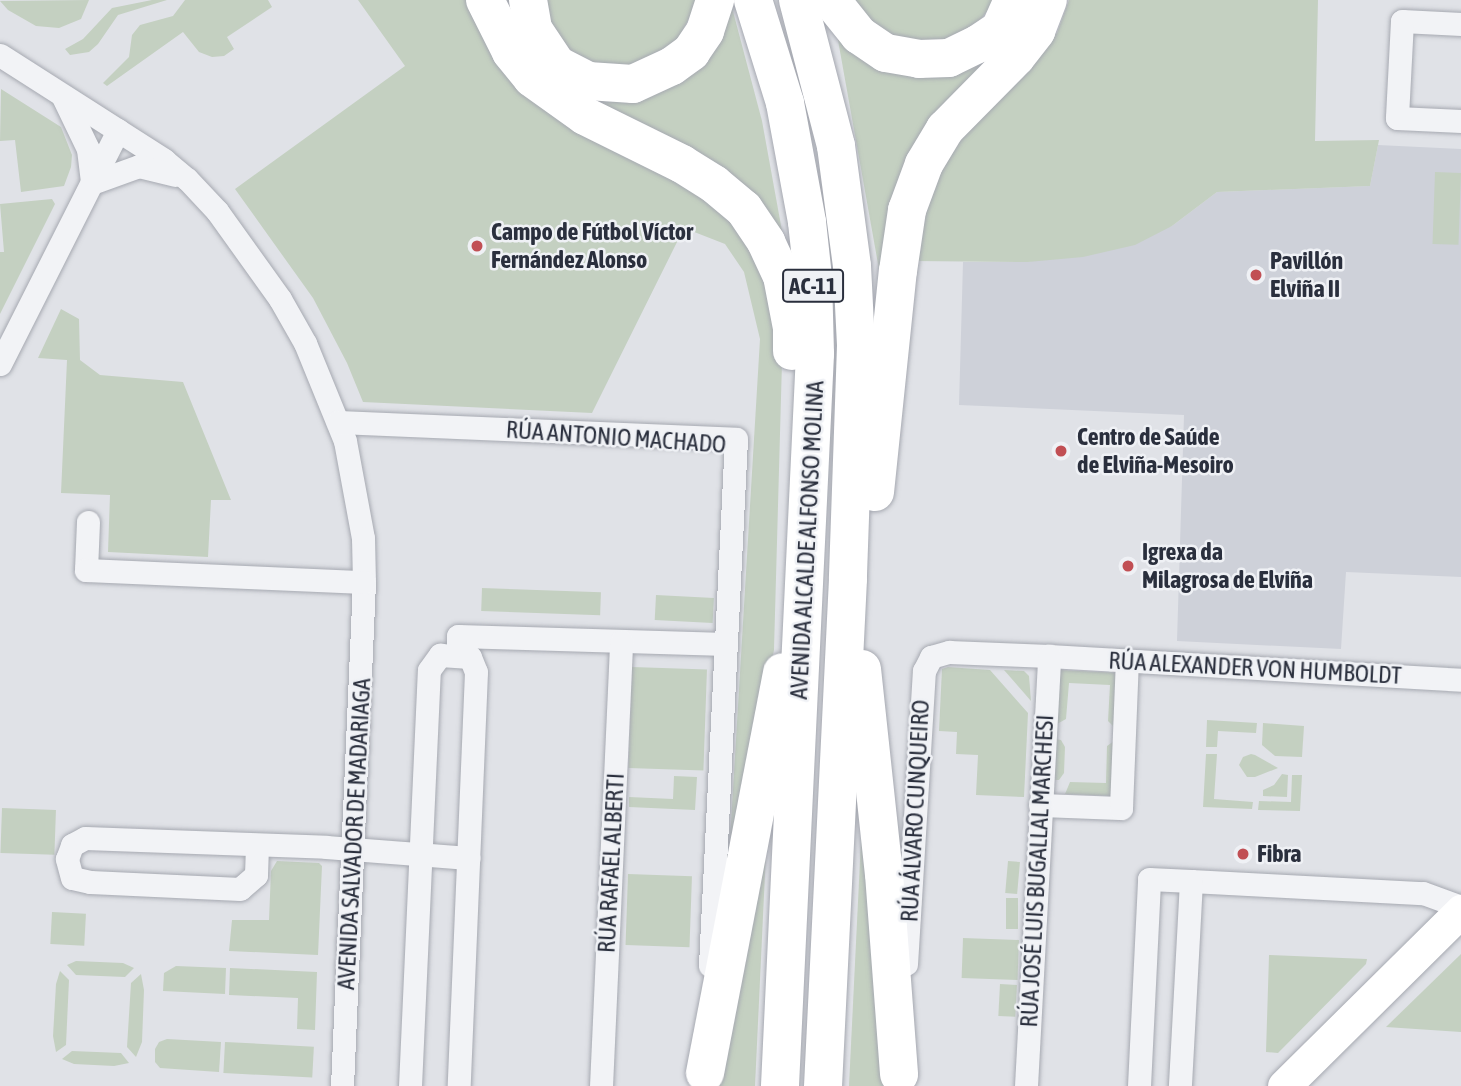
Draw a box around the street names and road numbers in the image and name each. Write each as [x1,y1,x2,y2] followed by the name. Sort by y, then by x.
[782,266,844,306] road number: AC-11
[784,380,830,700] street label: AVENIDA ALCALDE ALFONSO MOLINA
[505,415,727,459] street label: RÚA ANTONIO MACHADO
[1108,646,1402,690] street label: RÚA ALEXANDER VON HUMBOLDT
[331,677,377,991] street label: AVENIDA SALVADOR DE MADARIAGA
[895,699,935,923] street label: RÚA ÁLVARO CUNQUEIRO
[1014,714,1060,1028] street label: RÚA JOSÉ LUIS BUGALLAL MARCHESI
[592,772,630,954] street label: RÚA RAFAEL ALBERTI

